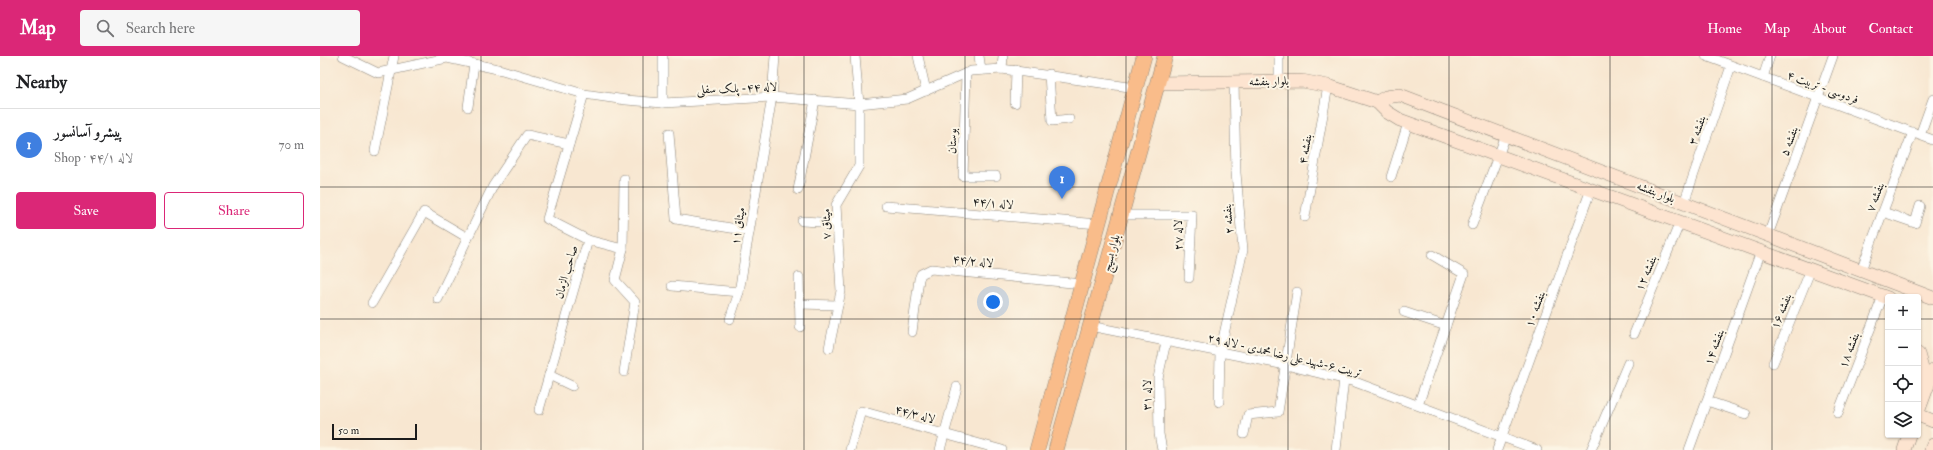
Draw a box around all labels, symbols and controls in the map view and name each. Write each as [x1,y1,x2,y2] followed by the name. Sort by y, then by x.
[80,10,360,46] search box
[20,16,56,40] text: Map
[94,17,116,39] icon: search
[126,19,195,38] text: Search here
[1707,20,1742,37] text: Home
[1764,20,1790,37] text: Map
[1812,20,1846,37] text: About
[1868,20,1913,37] text: Contact
[1785,68,1861,108] street label: فردوسی - تربیت ۴
[16,72,67,93] text: Nearby
[1249,74,1289,89] street label: بلوار بنفشه
[696,80,778,98] street label: لاله ۴۴- پلک سفلی
[1685,113,1710,147] street label: بنفشه ۳
[54,123,123,142] text: پیشرو آسانسور
[1777,124,1802,158] street label: بنفشه ۵
[945,128,960,154] street label: بوستان
[1295,133,1316,165] street label: بنفشه ۴
[27,137,31,153] text: 1
[279,137,304,153] text: 70 m
[54,150,133,166] text: Shop · لاله ۴۴/۱
[1049,166,1075,199] pin: 1
[1634,178,1677,207] street label: بلوار بنفشه
[1863,180,1888,214] street label: بنفشه ۷
[16,192,156,229] button: Save
[164,192,304,229] button: Share
[972,194,1014,213] street label: لاله ۴۴/۱
[1220,203,1237,235] street label: بنفشه ۲
[728,206,749,246] street label: میثاق ۱۱
[819,208,834,240] street label: میثاق ۷
[1171,219,1186,250] street label: لاله ۲۷
[1099,233,1127,274] street label: بلوار بسیج
[552,244,581,301] street label: صاحب الزمان
[952,252,994,271] street label: لاله ۴۴/۲
[1632,253,1661,293] street label: بنفشه ۱۲
[1522,289,1549,329] street label: بنفشه ۱۰
[1767,291,1795,331] street label: بنفشه ۱۶
[983,292,1003,312] your location
[1885,294,1921,438] map controls
[1885,294,1921,330] button: +
[1701,327,1728,367] street label: بنفشه ۱۴
[1206,330,1364,382] street label: تربیت ۶-شهید علی رضا محمدی - لاله ۲۹
[1836,330,1863,370] street label: بنفشه ۱۸
[1885,330,1921,366] button: −
[1885,366,1921,402] button: locate
[1140,379,1155,410] street label: لاله ۳۱
[893,402,937,427] street label: لاله ۴۴/۳
[1885,402,1921,438] button: layers
[332,422,417,441] scale bar
[338,424,359,437] text: 50 m

